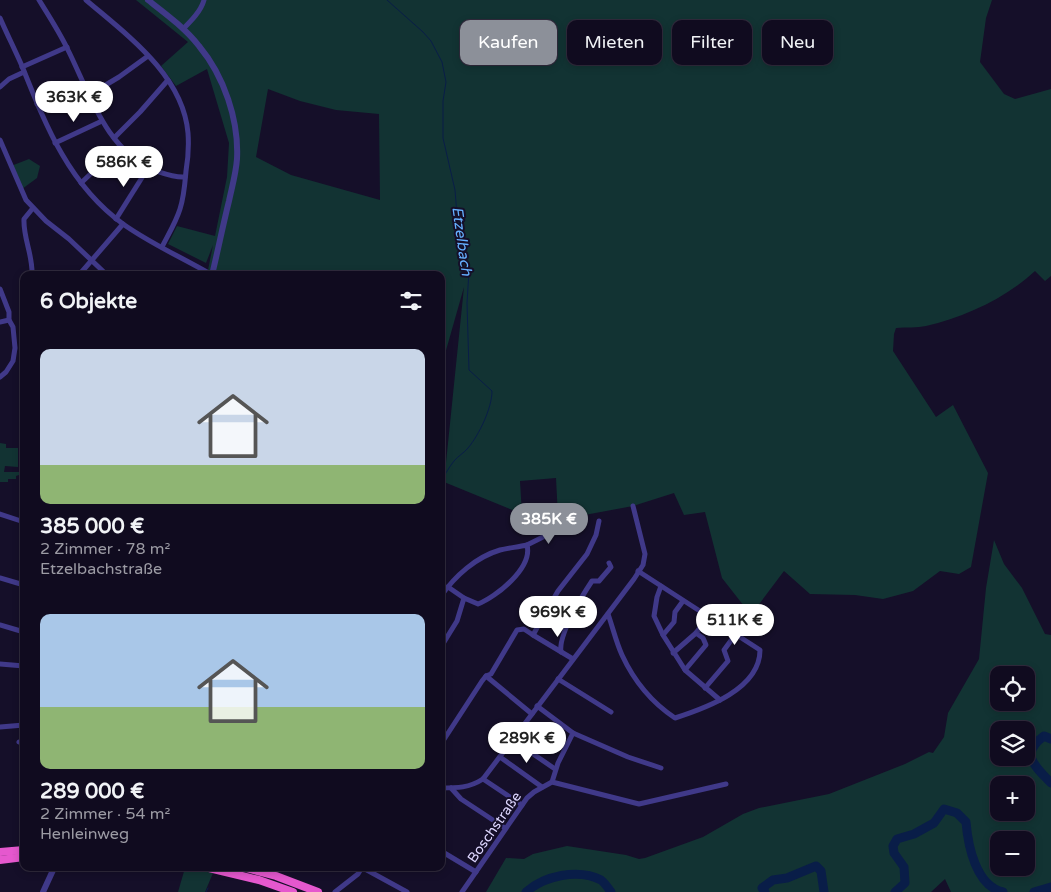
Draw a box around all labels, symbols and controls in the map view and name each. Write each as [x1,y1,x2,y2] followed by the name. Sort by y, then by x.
[460,20,557,65] chip: Kaufen
[567,20,662,65] chip: Mieten
[672,20,752,65] chip: Filter
[762,20,833,65] chip: Neu
[33,80,115,123] pin: 363K €
[46,87,102,107] text: 363K €
[83,146,165,188] pin: 586K €
[96,152,152,172] text: 586K €
[448,205,476,278] water label: Etzelbach
[397,287,425,315] icon: filters
[40,289,137,314] text: 6 Objekte
[188,381,278,471] icon: home
[508,502,590,545] pin: 385K €
[521,509,577,529] text: 385K €
[40,514,144,539] text: 385 000 €
[40,539,170,559] text: 2 Zimmer · 78 m²
[40,559,162,579] text: Etzelbachstraße
[517,596,599,638] pin: 969K €
[530,602,586,622] text: 969K €
[694,604,776,646] pin: 511K €
[707,610,763,630] text: 511K €
[188,646,278,736] icon: home
[990,666,1035,876] map controls
[990,666,1035,711] button: locate
[990,721,1035,766] button: layers
[486,722,568,764] pin: 289K €
[499,728,555,748] text: 289K €
[990,776,1035,821] button: +
[40,779,144,804] text: 289 000 €
[464,789,525,866] street label: Boschstraße
[40,804,170,824] text: 2 Zimmer · 54 m²
[40,824,129,844] text: Henleinweg
[990,831,1035,876] button: −

